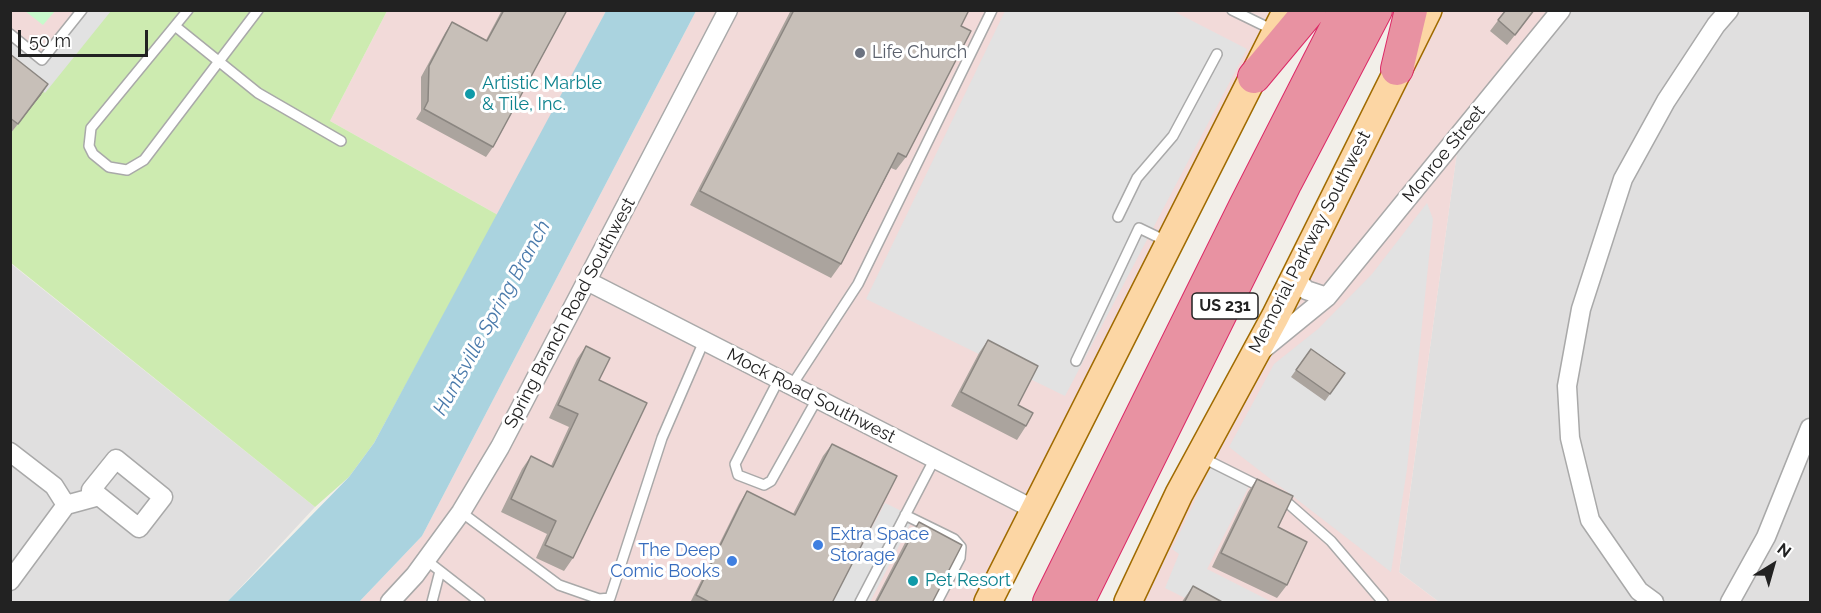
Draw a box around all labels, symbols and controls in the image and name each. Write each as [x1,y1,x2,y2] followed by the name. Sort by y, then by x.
[21,18,152,56] scale bar
[29,30,71,51] text: 50 m
[872,42,967,64] place label: Life Church
[853,46,867,60] marker: Life Church
[482,73,602,116] place label: Artistic Marble & Tile, Inc.
[463,87,477,101] marker: Artistic Marble & Tile, Inc.
[1398,101,1490,207] street label: Monroe Street
[1244,127,1376,357] street label: Memorial Parkway Southwest
[500,194,640,432] street label: Spring Branch Road Southwest
[428,216,556,420] water label: Huntsville Spring Branch
[1192,293,1258,319] road number: US 231
[723,344,899,448] street label: Mock Road Southwest
[830,524,929,566] place label: Extra Space Storage
[1743,535,1803,595] north arrow
[811,538,825,552] marker: Extra Space Storage
[1774,539,1795,561] text: N
[610,540,720,582] place label: The Deep Comic Books
[725,554,739,568] marker: The Deep Comic Books
[925,570,1011,592] place label: Pet Resort
[906,574,920,588] marker: Pet Resort

